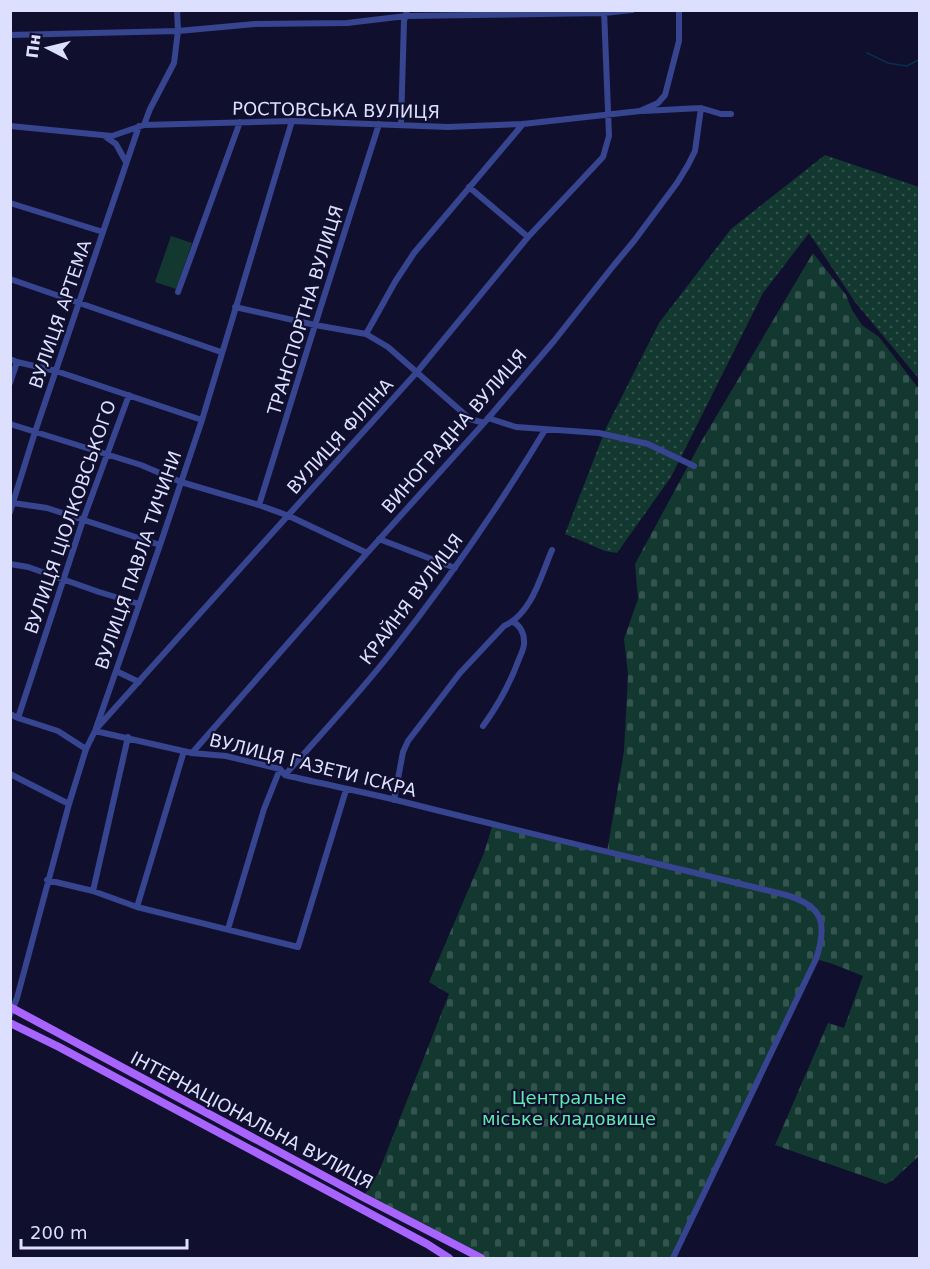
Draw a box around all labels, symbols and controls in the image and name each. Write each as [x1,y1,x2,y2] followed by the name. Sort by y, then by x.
[18,18,78,78] north arrow
[23,33,45,60] text: Пн
[232,98,440,122] street label: РОСТОВСЬКА ВУЛИЦЯ
[263,203,347,418] street label: ТРАНСПОРТНА ВУЛИЦЯ
[25,236,96,391] street label: ВУЛИЦЯ АРТЕМА
[377,345,531,517] street label: ВИНОГРАДНА ВУЛИЦЯ
[283,373,398,498] street label: ВУЛИЦЯ ФІЛІНА
[20,397,120,637] street label: ВУЛИЦЯ ЦІОЛКОВСЬКОГО
[91,448,185,672] street label: ВУЛИЦЯ ПАВЛА ТИЧИНИ
[355,530,467,668] street label: КРАЙНЯ ВУЛИЦЯ
[207,729,419,801] street label: ВУЛИЦЯ ГАЗЕТИ ІСКРА
[127,1047,377,1193] street label: ІНТЕРНАЦІОНАЛЬНА ВУЛИЦЯ
[482,1087,656,1129] park label: Центральне міське кладовище
[21,1212,188,1250] scale bar
[30,1222,88,1243] text: 200 m

